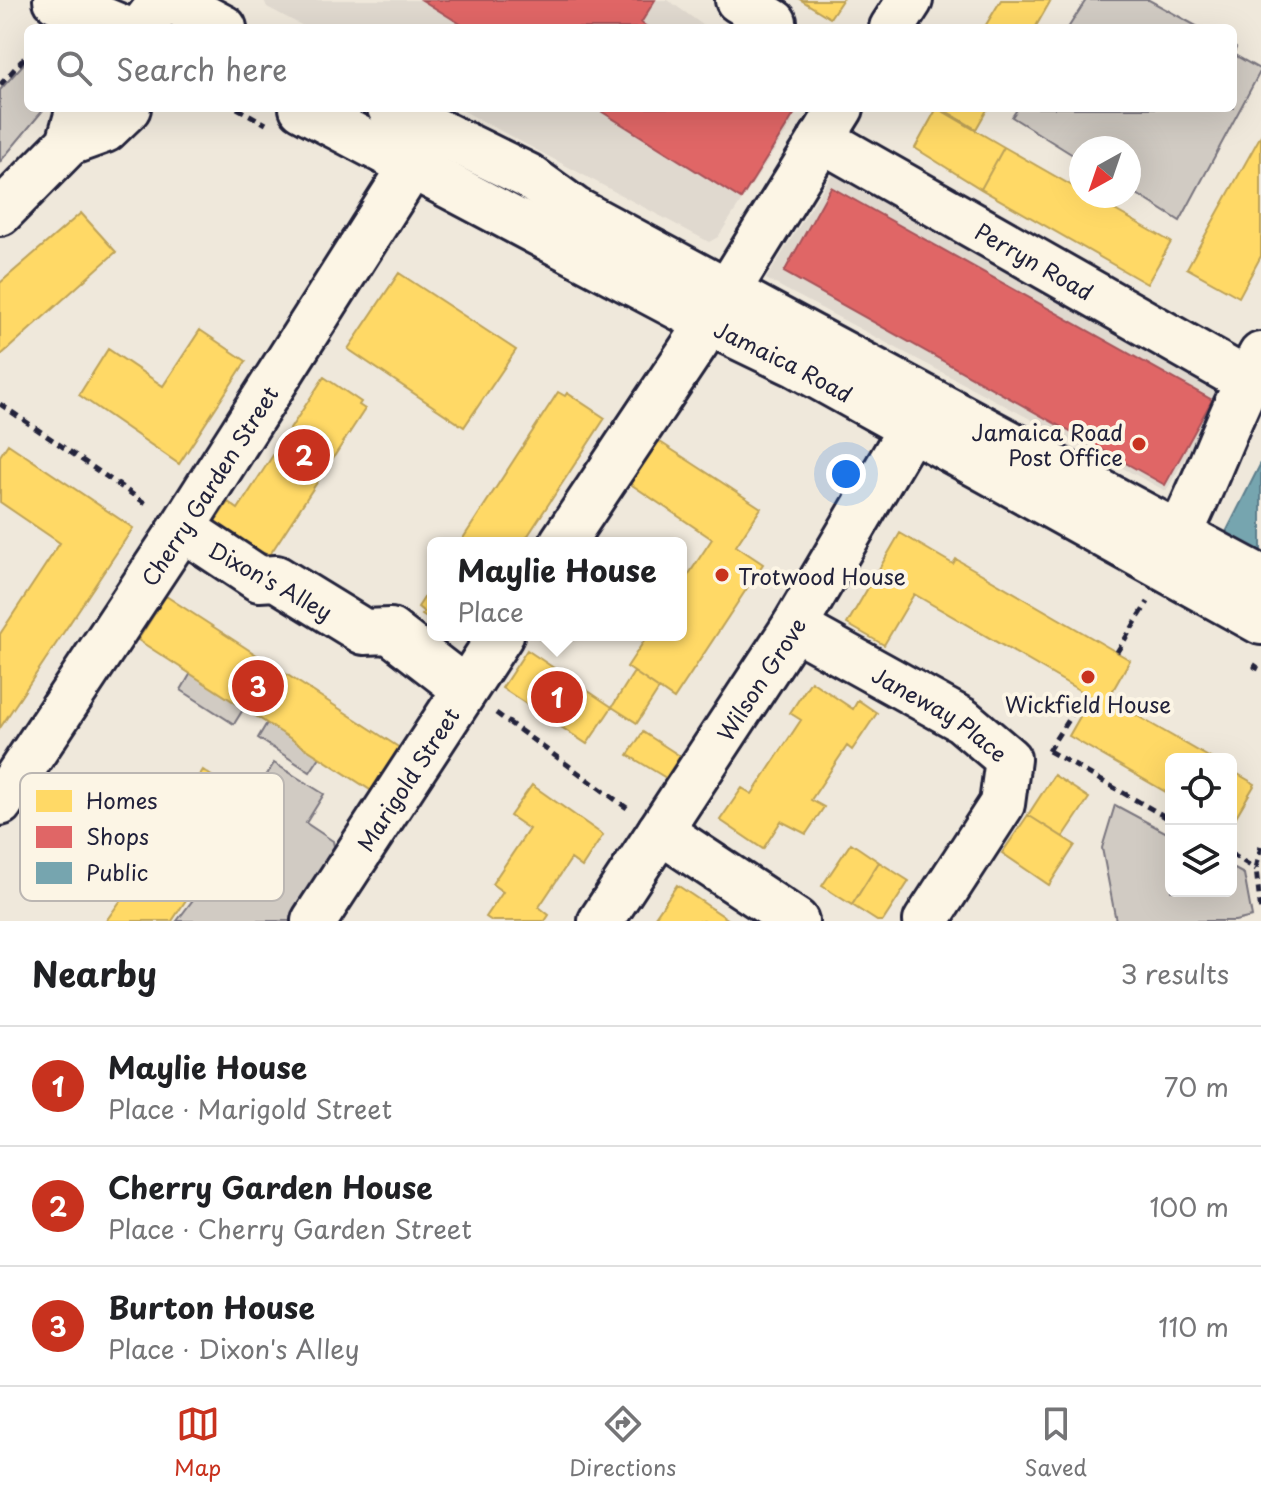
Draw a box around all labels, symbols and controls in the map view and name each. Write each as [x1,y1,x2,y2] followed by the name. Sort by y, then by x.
[24,24,1237,112] search box
[52,46,96,90] icon: search
[116,46,288,91] text: Search here
[1069,136,1141,208] north arrow
[970,214,1100,307] street label: Perryn Road
[709,311,859,409] street label: Jamaica Road
[132,379,285,592] street label: Cherry Garden Street
[972,415,1123,473] place label: Jamaica Road Post Office
[278,425,330,485] pin: 2
[1130,435,1148,453] marker: Jamaica Road Post Office
[826,454,866,494] your location
[203,532,339,628] street label: Dixon's Alley
[427,537,687,641] popup
[457,547,657,592] text: Maylie House
[738,559,906,592] place label: Trotwood House
[713,566,731,584] marker: Trotwood House
[457,592,524,631] text: Place
[708,611,813,747] street label: Wilson Grove
[232,656,284,716] pin: 3
[866,657,1015,769] street label: Janeway Place
[531,667,583,727] pin: 1
[1079,668,1097,686] marker: Wickfield House
[1005,687,1171,720] place label: Wickfield House
[348,700,466,857] street label: Marigold Street
[1165,753,1237,897] map controls
[1165,753,1237,825] button: locate
[20,773,284,901] legend
[86,783,157,816] text: Homes
[86,819,149,852] text: Shops
[1165,825,1237,897] button: layers
[86,855,148,888] text: Public
[32,947,157,999] text: Nearby
[1121,954,1229,993] text: 3 results
[108,1044,307,1089] text: Maylie House
[52,1067,64,1106] text: 1
[1164,1067,1229,1106] text: 70 m
[108,1089,392,1128] text: Place · Marigold Street
[108,1164,433,1209] text: Cherry Garden House
[49,1187,67,1226] text: 2
[1149,1187,1229,1226] text: 100 m
[108,1209,472,1248] text: Place · Cherry Garden Street
[108,1284,315,1329] text: Burton House
[49,1307,67,1346] text: 3
[1158,1307,1229,1346] text: 110 m
[108,1329,360,1368] text: Place · Dixon's Alley
[174,1402,221,1483] tab: Map
[569,1402,676,1483] tab: Directions
[1024,1402,1087,1483] tab: Saved

